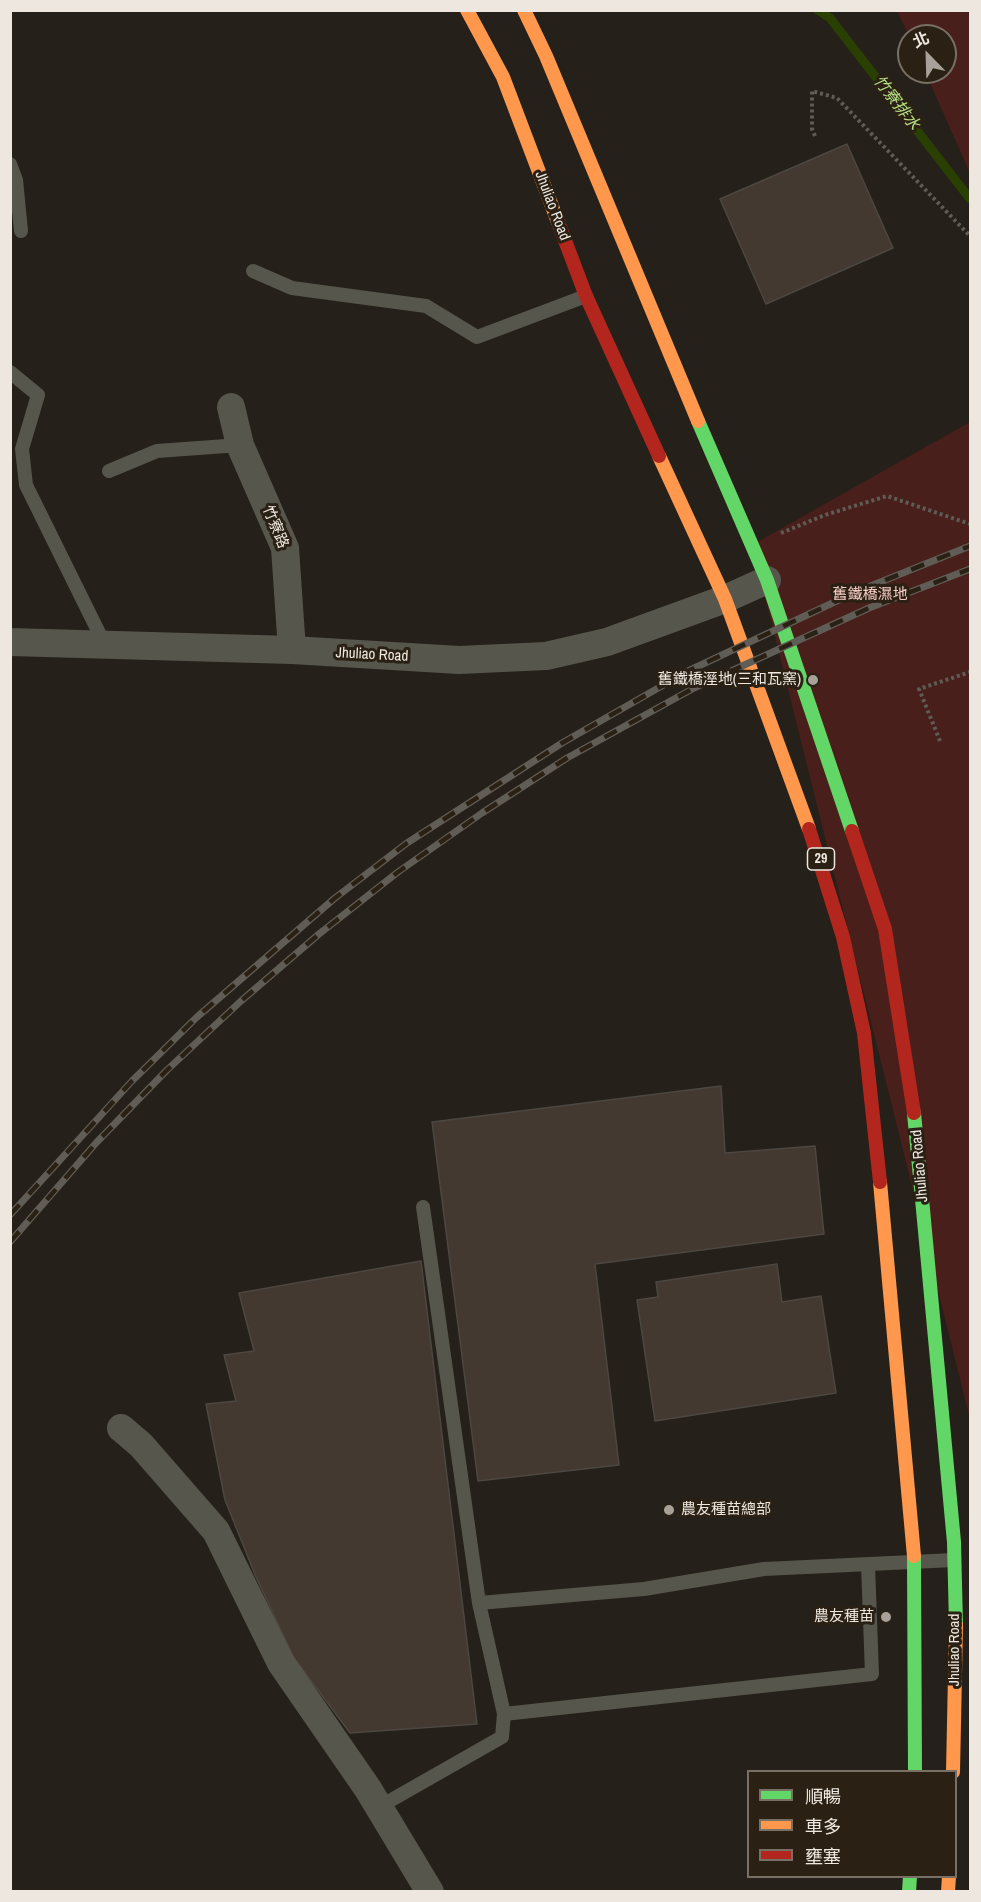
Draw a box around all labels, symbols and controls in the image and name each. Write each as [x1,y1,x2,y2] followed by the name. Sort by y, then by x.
[897,24,957,84] north arrow
[909,26,932,53] text: 北
[869,72,923,134] water label: 竹寮排水
[531,169,573,243] street label: Jhuliao Road
[258,503,292,551] street label: 竹寮路
[833,586,907,604] park label: 舊鐵橋濕地
[335,644,409,666] street label: Jhuliao Road
[658,671,801,689] place label: 舊鐵橋溼地(三和瓦窯)
[806,673,820,687] marker: 舊鐵橋溼地(三和瓦窯)
[808,848,834,870] road number: 29
[908,1129,932,1203] street label: Jhuliao Road
[681,1501,771,1519] place label: 農友種苗總部
[662,1503,676,1517] marker: 農友種苗總部
[814,1608,874,1626] place label: 農友種苗
[879,1610,893,1624] marker: 農友種苗
[946,1614,964,1686] street label: Jhuliao Road
[747,1770,957,1878] legend
[805,1784,841,1809] text: 順暢
[805,1814,841,1839] text: 車多
[805,1844,841,1869] text: 壅塞

